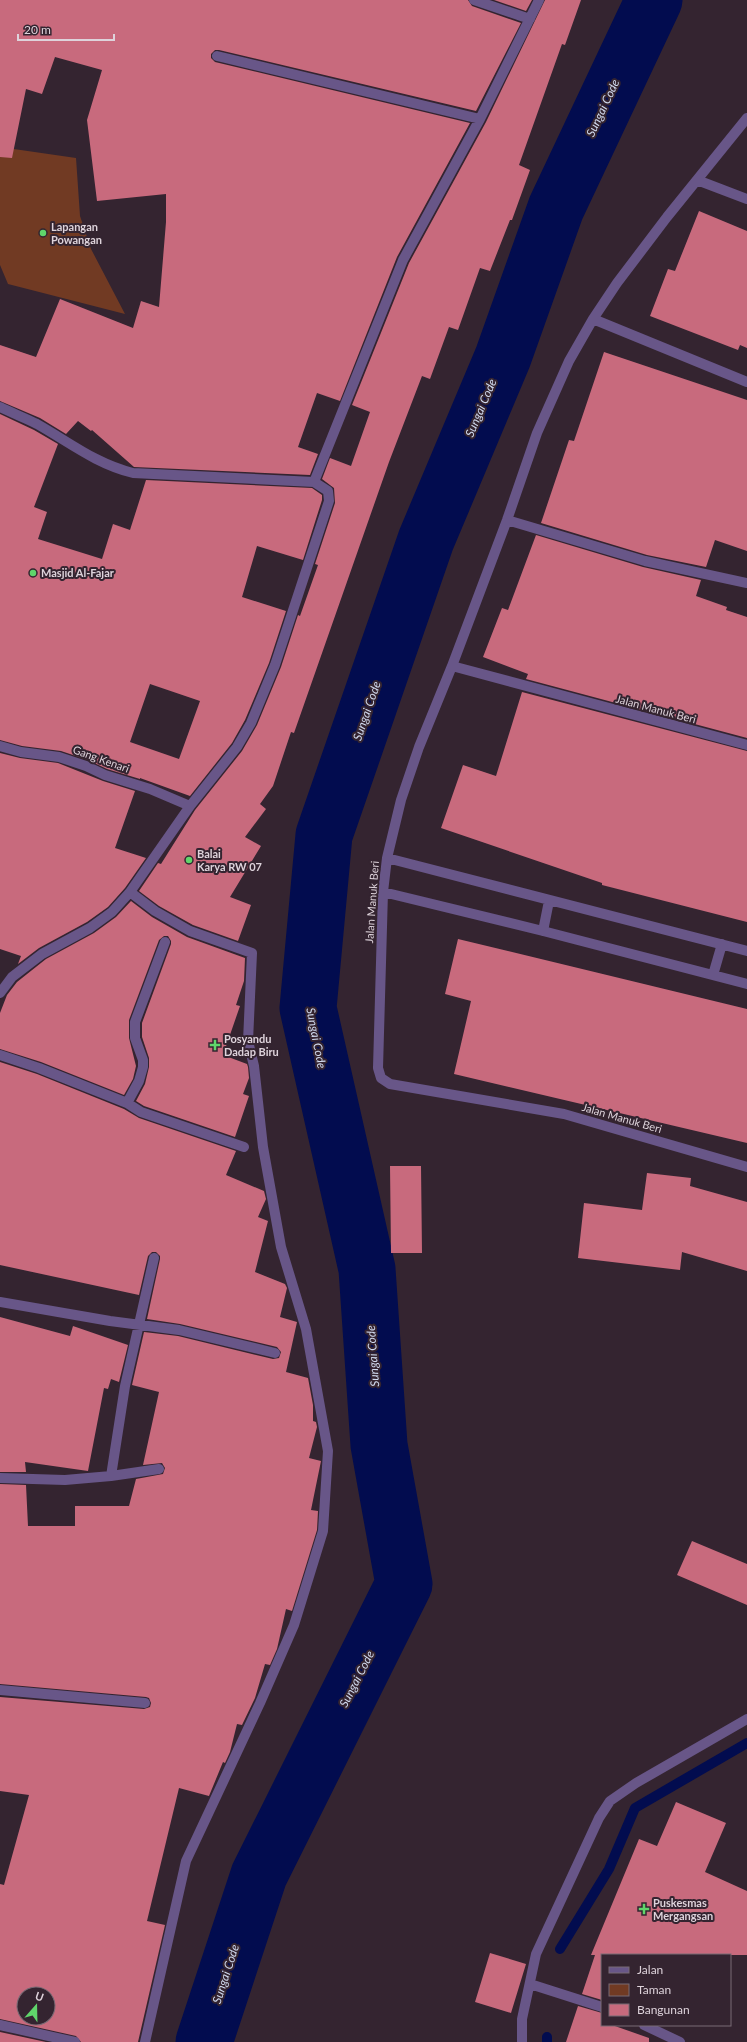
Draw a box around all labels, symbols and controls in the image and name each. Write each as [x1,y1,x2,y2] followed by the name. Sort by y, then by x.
[18,16,114,42] scale bar
[24,22,51,37] text: 20 m
[583,76,622,139] water label: Sungai Code
[51,220,102,246] place label: Lapangan Powangan
[38,228,48,238] marker: Lapangan Powangan
[462,376,500,439] water label: Sungai Code
[41,566,115,579] place label: Masjid Al-Fajar
[28,568,38,578] marker: Masjid Al-Fajar
[349,679,384,742] water label: Sungai Code
[615,692,698,726] street label: Jalan Manuk Beri
[71,742,131,775] street label: Gang Kenari
[197,847,262,873] place label: Balai Karya RW 07
[184,855,194,865] marker: Balai Karya RW 07
[362,860,381,944] street label: Jalan Manuk Beri
[303,1006,330,1070] water label: Sungai Code
[224,1032,279,1058] place label: Posyandu Dadap Biru
[209,1039,221,1051] marker: Posyandu Dadap Biru
[581,1100,664,1135] street label: Jalan Manuk Beri
[363,1325,382,1387] water label: Sungai Code
[336,1648,377,1710] water label: Sungai Code
[653,1896,713,1922] place label: Puskesmas Mergangsan
[638,1903,650,1915] marker: Puskesmas Mergangsan
[209,1942,242,2005] water label: Sungai Code
[601,1954,731,2026] legend
[637,1962,663,1977] text: Jalan
[637,1982,671,1997] text: Taman
[16,1986,56,2026] north arrow
[34,1989,46,2004] text: U
[637,2002,690,2017] text: Bangunan

